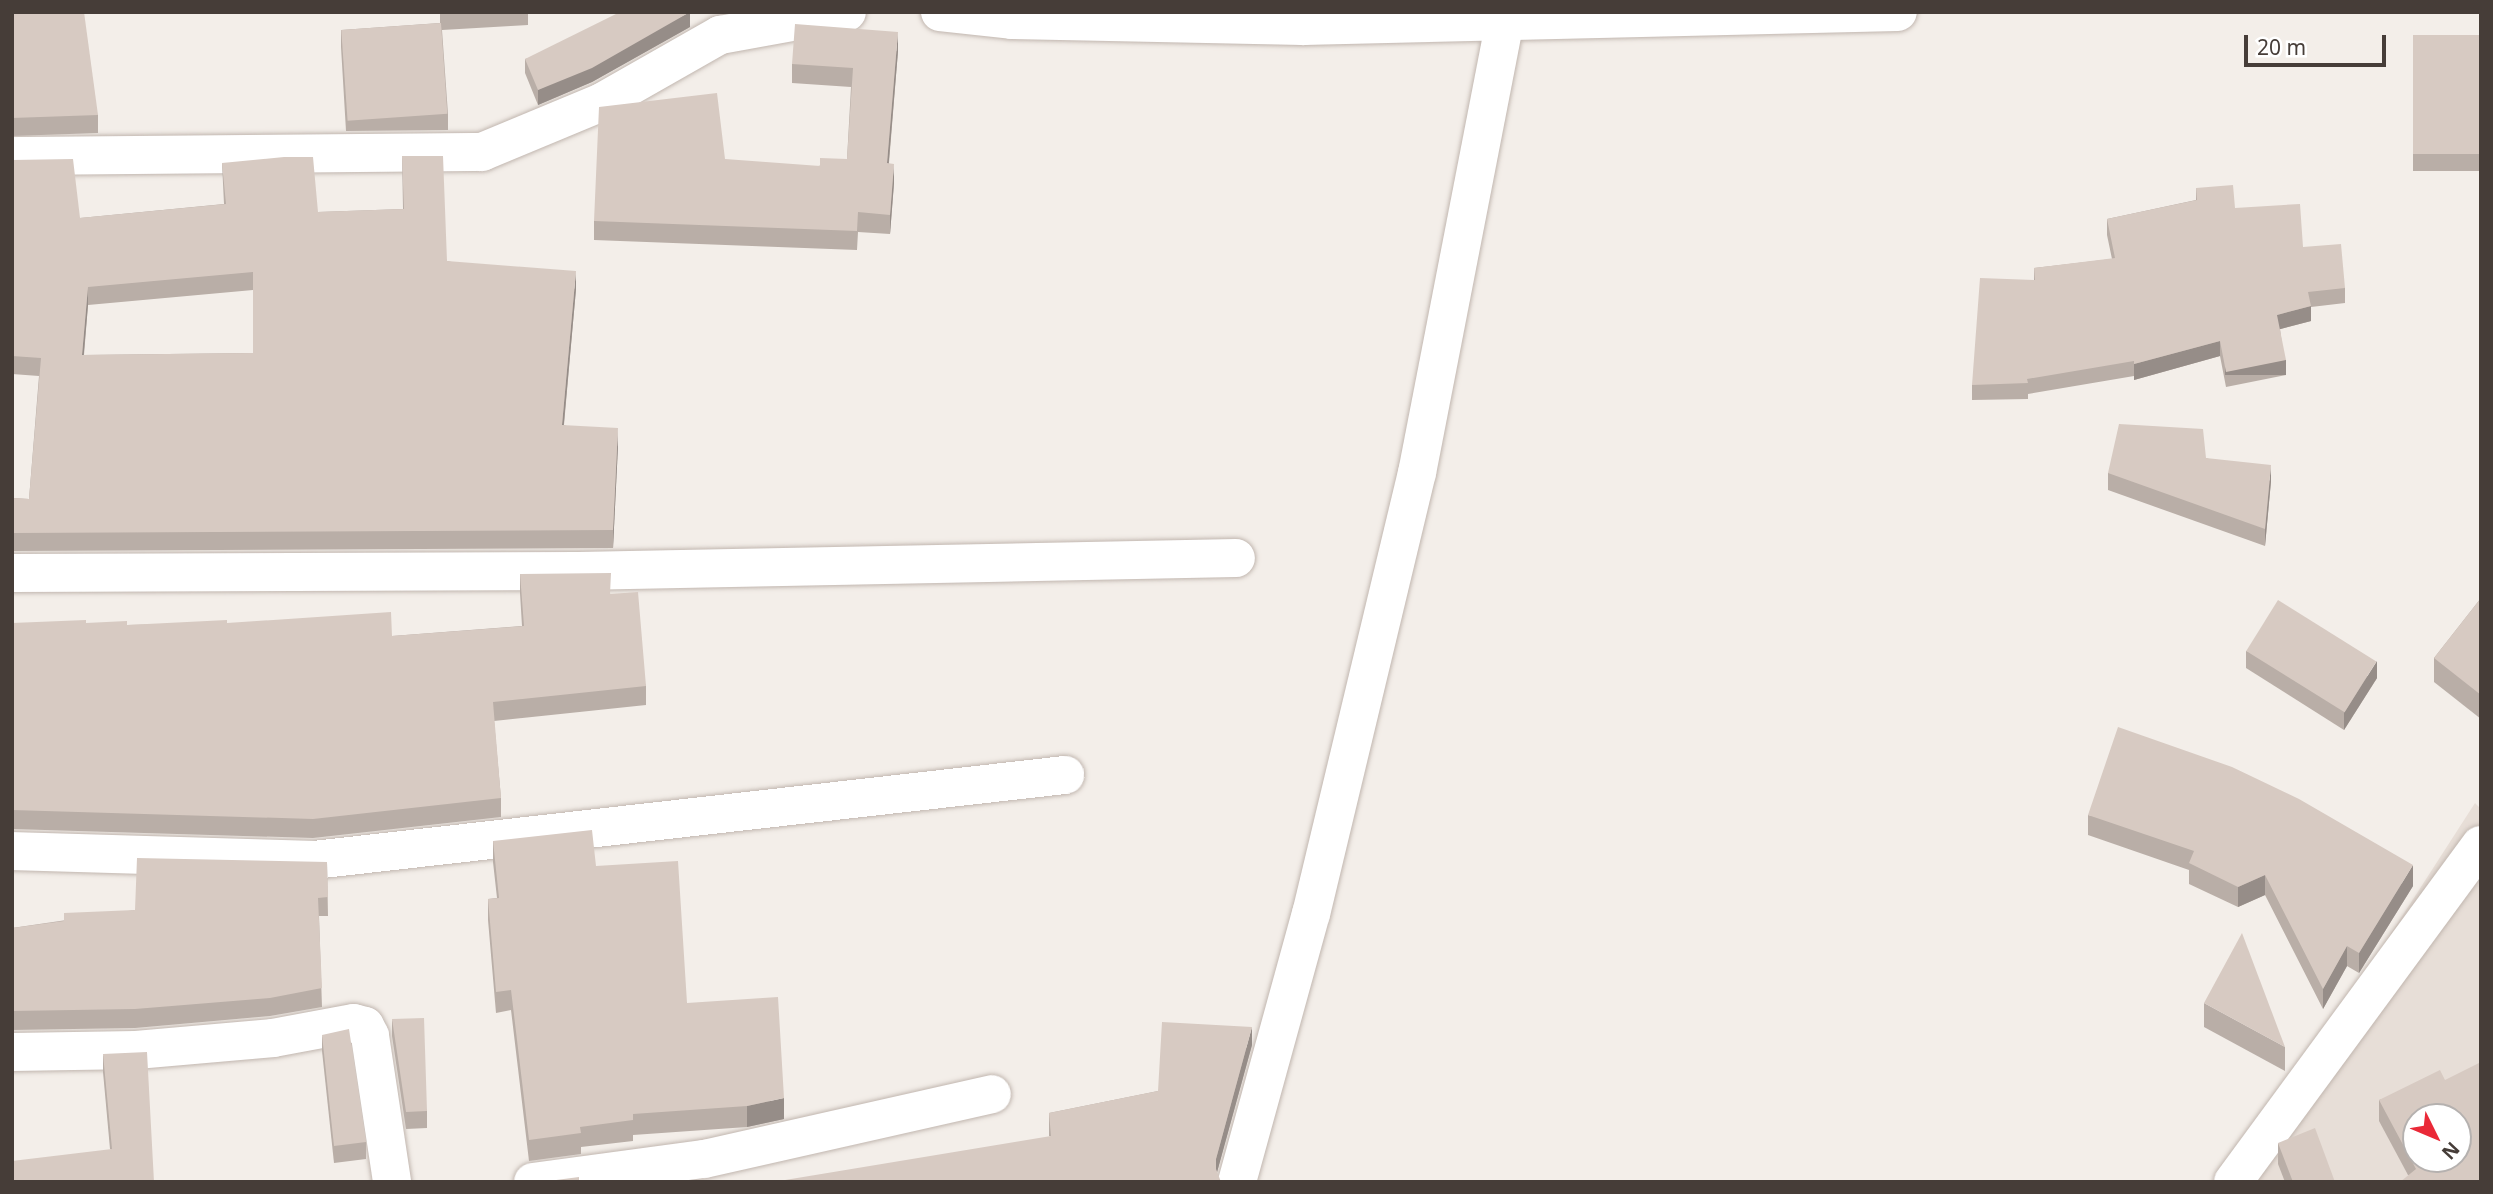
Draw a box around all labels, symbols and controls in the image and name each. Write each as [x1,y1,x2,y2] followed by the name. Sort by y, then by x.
[2248,21,2390,65] scale bar
[2257,33,2306,61] text: 20 m
[2402,1103,2472,1173] north arrow
[2436,1136,2466,1165] text: N

